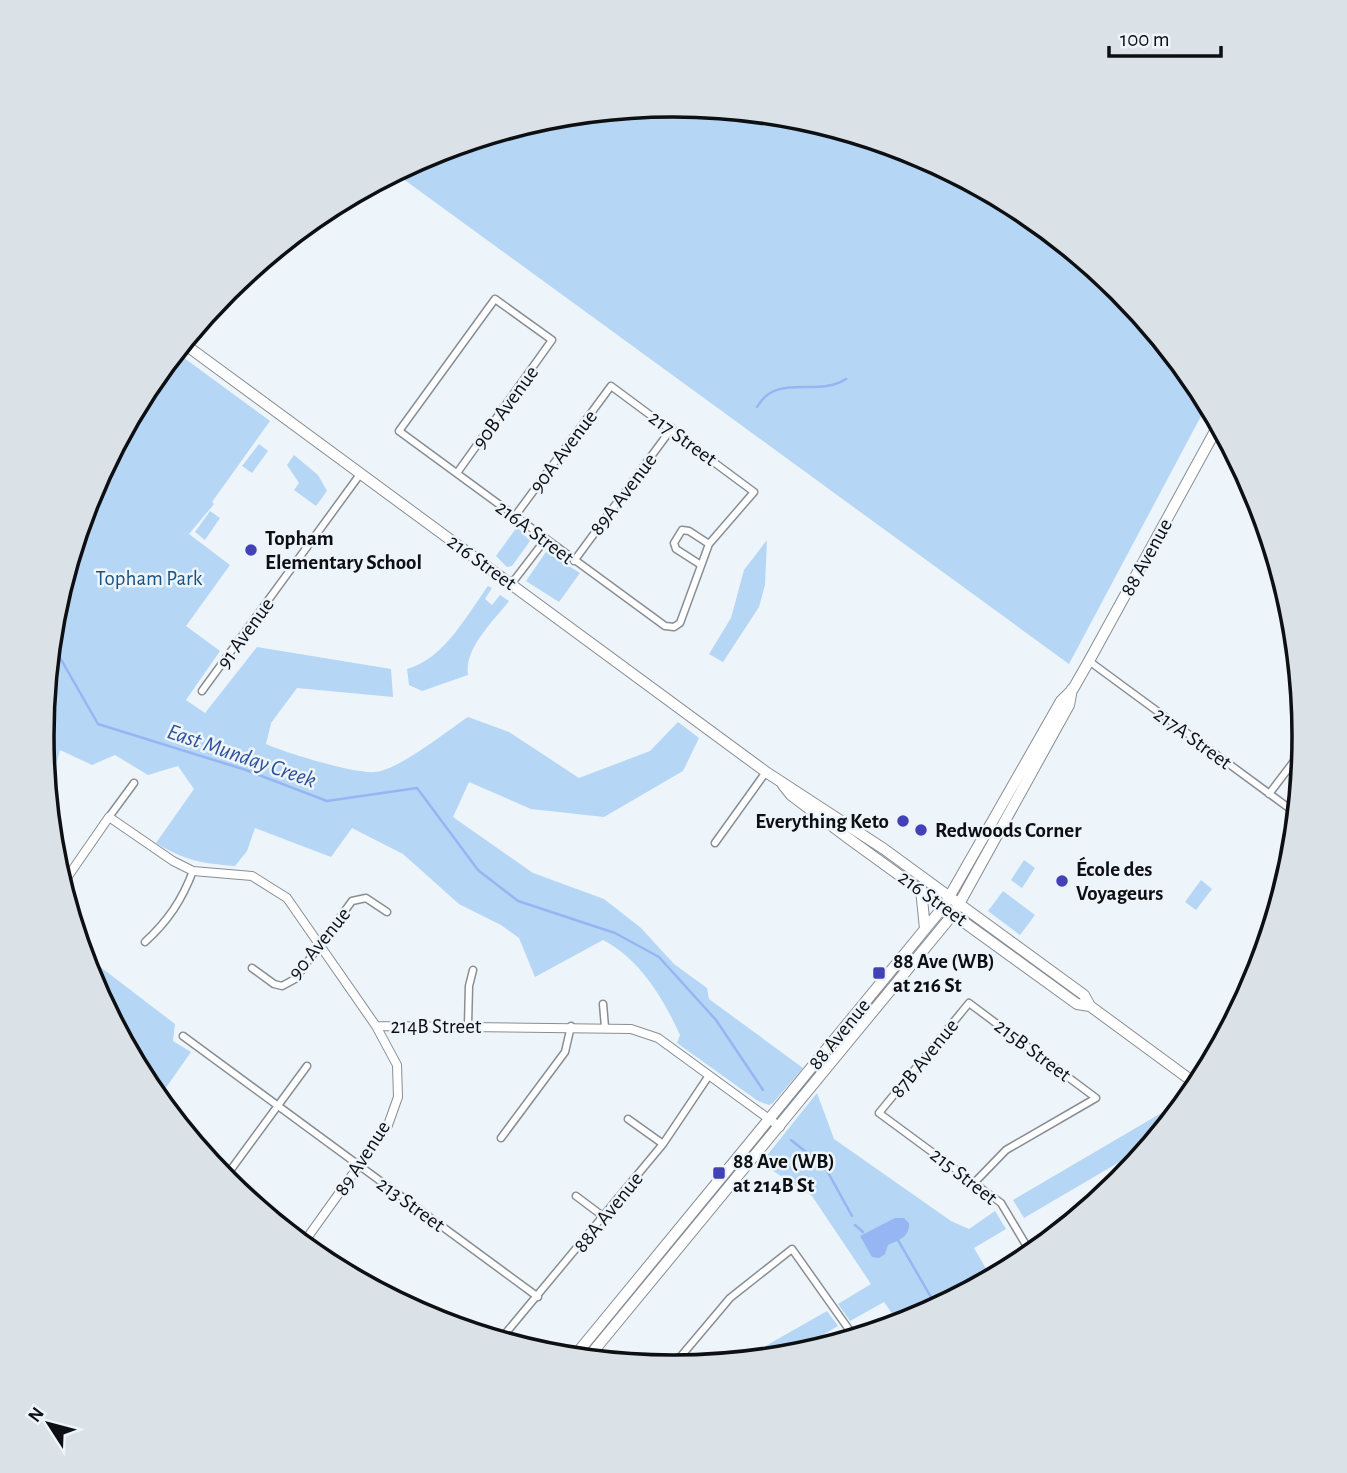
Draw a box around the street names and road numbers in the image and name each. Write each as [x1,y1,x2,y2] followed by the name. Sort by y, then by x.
[468,362,542,453] street label: 90B Avenue
[526,406,601,497] street label: 90A Avenue
[645,407,721,470] street label: 217 Street
[586,449,661,539] street label: 89A Avenue
[492,496,578,569] street label: 216A Street
[1117,515,1176,599] street label: 88 Avenue
[443,531,520,594] street label: 216 Street
[213,594,278,673] street label: 91 Avenue
[1150,703,1236,774] street label: 217A Street
[894,867,971,930] street label: 216 Street
[284,903,354,983] street label: 90 Avenue
[805,995,874,1074] street label: 88 Avenue
[886,1015,962,1102] street label: 87B Avenue
[991,1015,1075,1086] street label: 215B Street
[390,1016,482,1037] street label: 214B Street
[331,1117,394,1199] street label: 89 Avenue
[926,1144,1001,1209] street label: 215 Street
[570,1168,647,1257] street label: 88A Avenue
[373,1173,449,1236] street label: 213 Street

